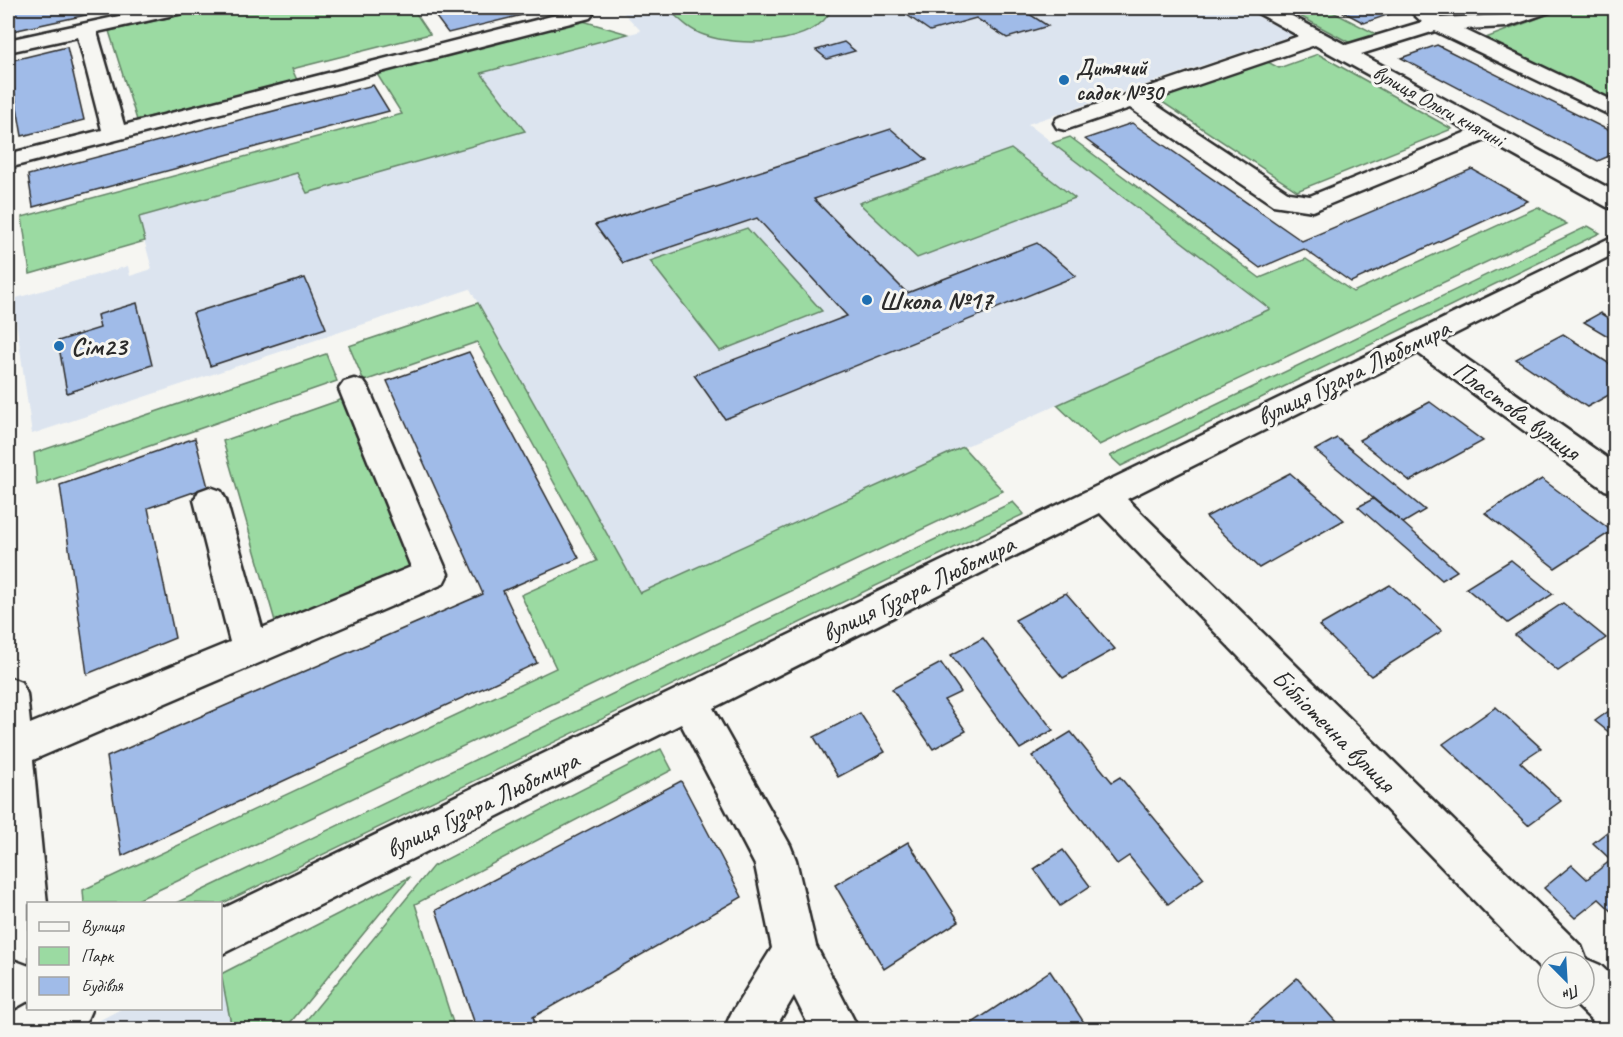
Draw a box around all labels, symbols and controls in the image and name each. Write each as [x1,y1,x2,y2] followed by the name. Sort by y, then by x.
[1076,54,1165,107] place label: Дитячий садок №30
[1368,58,1512,155] street label: вулиця Ольги княгині
[1057,73,1071,87] marker: Дитячий садок №30
[879,284,994,317] place label: Школа №17
[860,293,874,307] marker: Школа №17
[1251,311,1457,434] street label: вулиця Гузара Любомира
[71,330,129,363] place label: Сім23
[52,339,66,353] marker: Сім23
[1446,353,1589,469] street label: Пластова вулиця
[816,527,1022,650] street label: вулиця Гузара Любомира
[1265,661,1404,801] street label: Бібліотечна вулиця
[380,743,586,866] street label: вулиця Гузара Любомира
[27,902,222,1010] legend
[81,915,125,937] text: Вулиця
[81,945,115,967] text: Парк
[1536,950,1596,1010] north arrow
[81,975,124,997] text: Будівля
[1559,980,1583,1006] text: Пн

